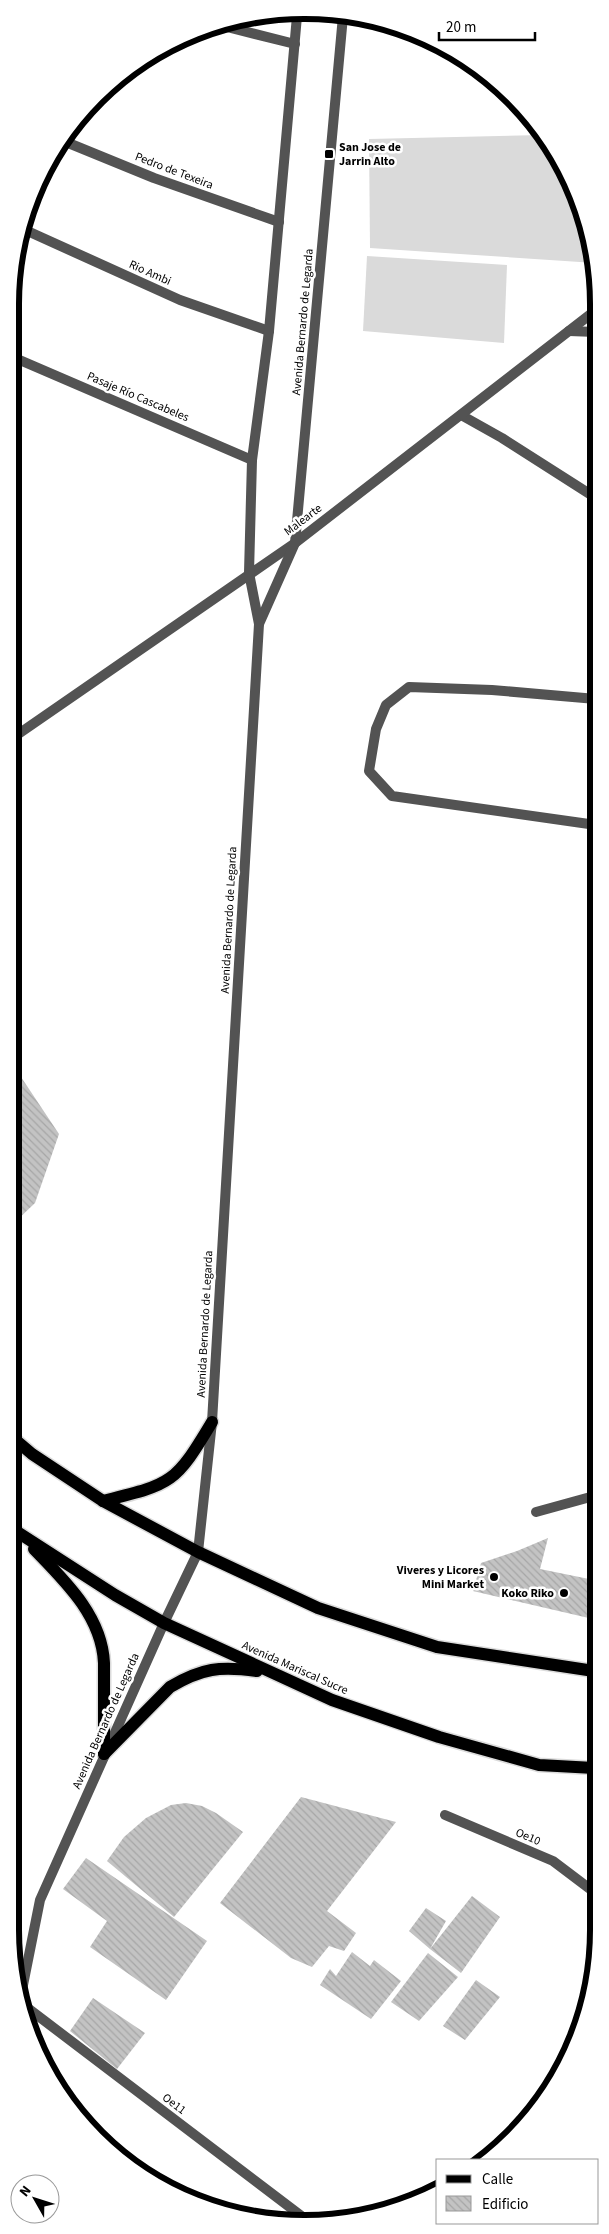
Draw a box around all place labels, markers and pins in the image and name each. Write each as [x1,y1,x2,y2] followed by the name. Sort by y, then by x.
[339,139,401,170] place label: San Jose de Jarrin Alto
[323,148,335,160] marker: San Jose de Jarrin Alto
[396,1562,484,1593] place label: Viveres y Licores Mini Market
[488,1571,500,1583] marker: Viveres y Licores Mini Market
[501,1585,554,1602] place label: Koko Riko
[558,1587,570,1599] marker: Koko Riko

